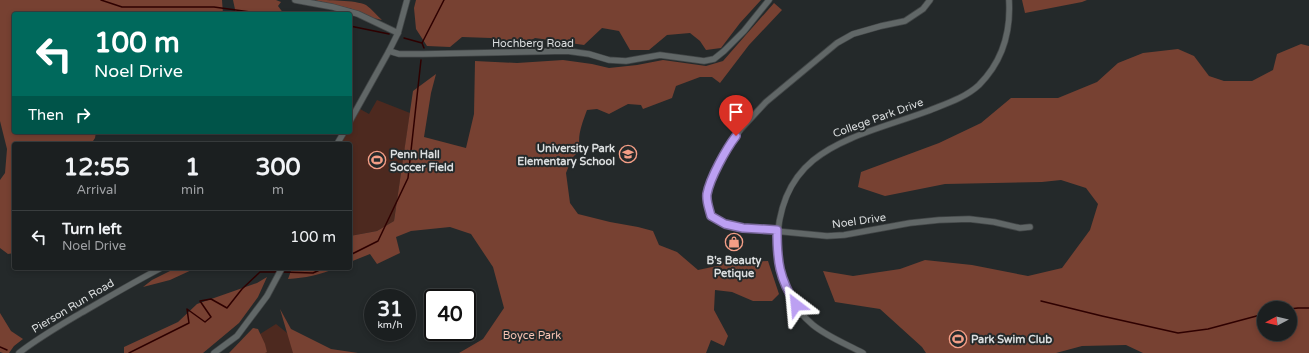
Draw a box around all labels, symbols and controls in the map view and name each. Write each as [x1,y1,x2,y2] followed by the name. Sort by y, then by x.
[94,26,180,60] text: 100 m
[28,28,80,80] icon: left
[492,37,574,50] street label: Hochberg Road
[94,60,183,82] text: Noel Drive
[719,95,753,136] pin
[831,96,925,140] street label: College Park Drive
[725,101,747,123] icon: arrive
[72,104,94,126] icon: right
[28,106,64,124] text: Then
[517,142,615,169] place label: University Park Elementary School
[618,144,638,164] school or university icon: University Park Elementary School
[390,148,454,174] place label: Penn Hall Soccer Field
[367,150,387,170] sports icon: Penn Hall Soccer Field
[63,153,130,182] text: 12:55
[185,153,200,182] text: 1
[255,153,301,182] text: 300
[76,182,117,198] text: Arrival
[181,182,204,198] text: min
[272,182,284,198] text: m
[831,211,887,231] street label: Noel Drive
[62,220,122,238] text: Turn left
[28,226,50,248] icon: left
[290,228,336,246] text: 100 m
[724,232,744,252] shop icon: B's Beauty Petique
[62,238,126,254] text: Noel Drive
[707,254,762,281] place label: B's Beauty Petique
[29,276,117,336] street label: Pierson Run Road
[775,284,817,326] position arrow
[424,289,476,341] speed limit sign: 40
[377,298,403,322] text: 31
[1257,301,1297,341] north arrow
[1257,301,1297,341] map controls
[377,319,403,331] text: km/h
[503,329,561,342] park label: Boyce Park
[948,329,968,349] sports icon: Park Swim Club
[971,333,1052,346] place label: Park Swim Club

